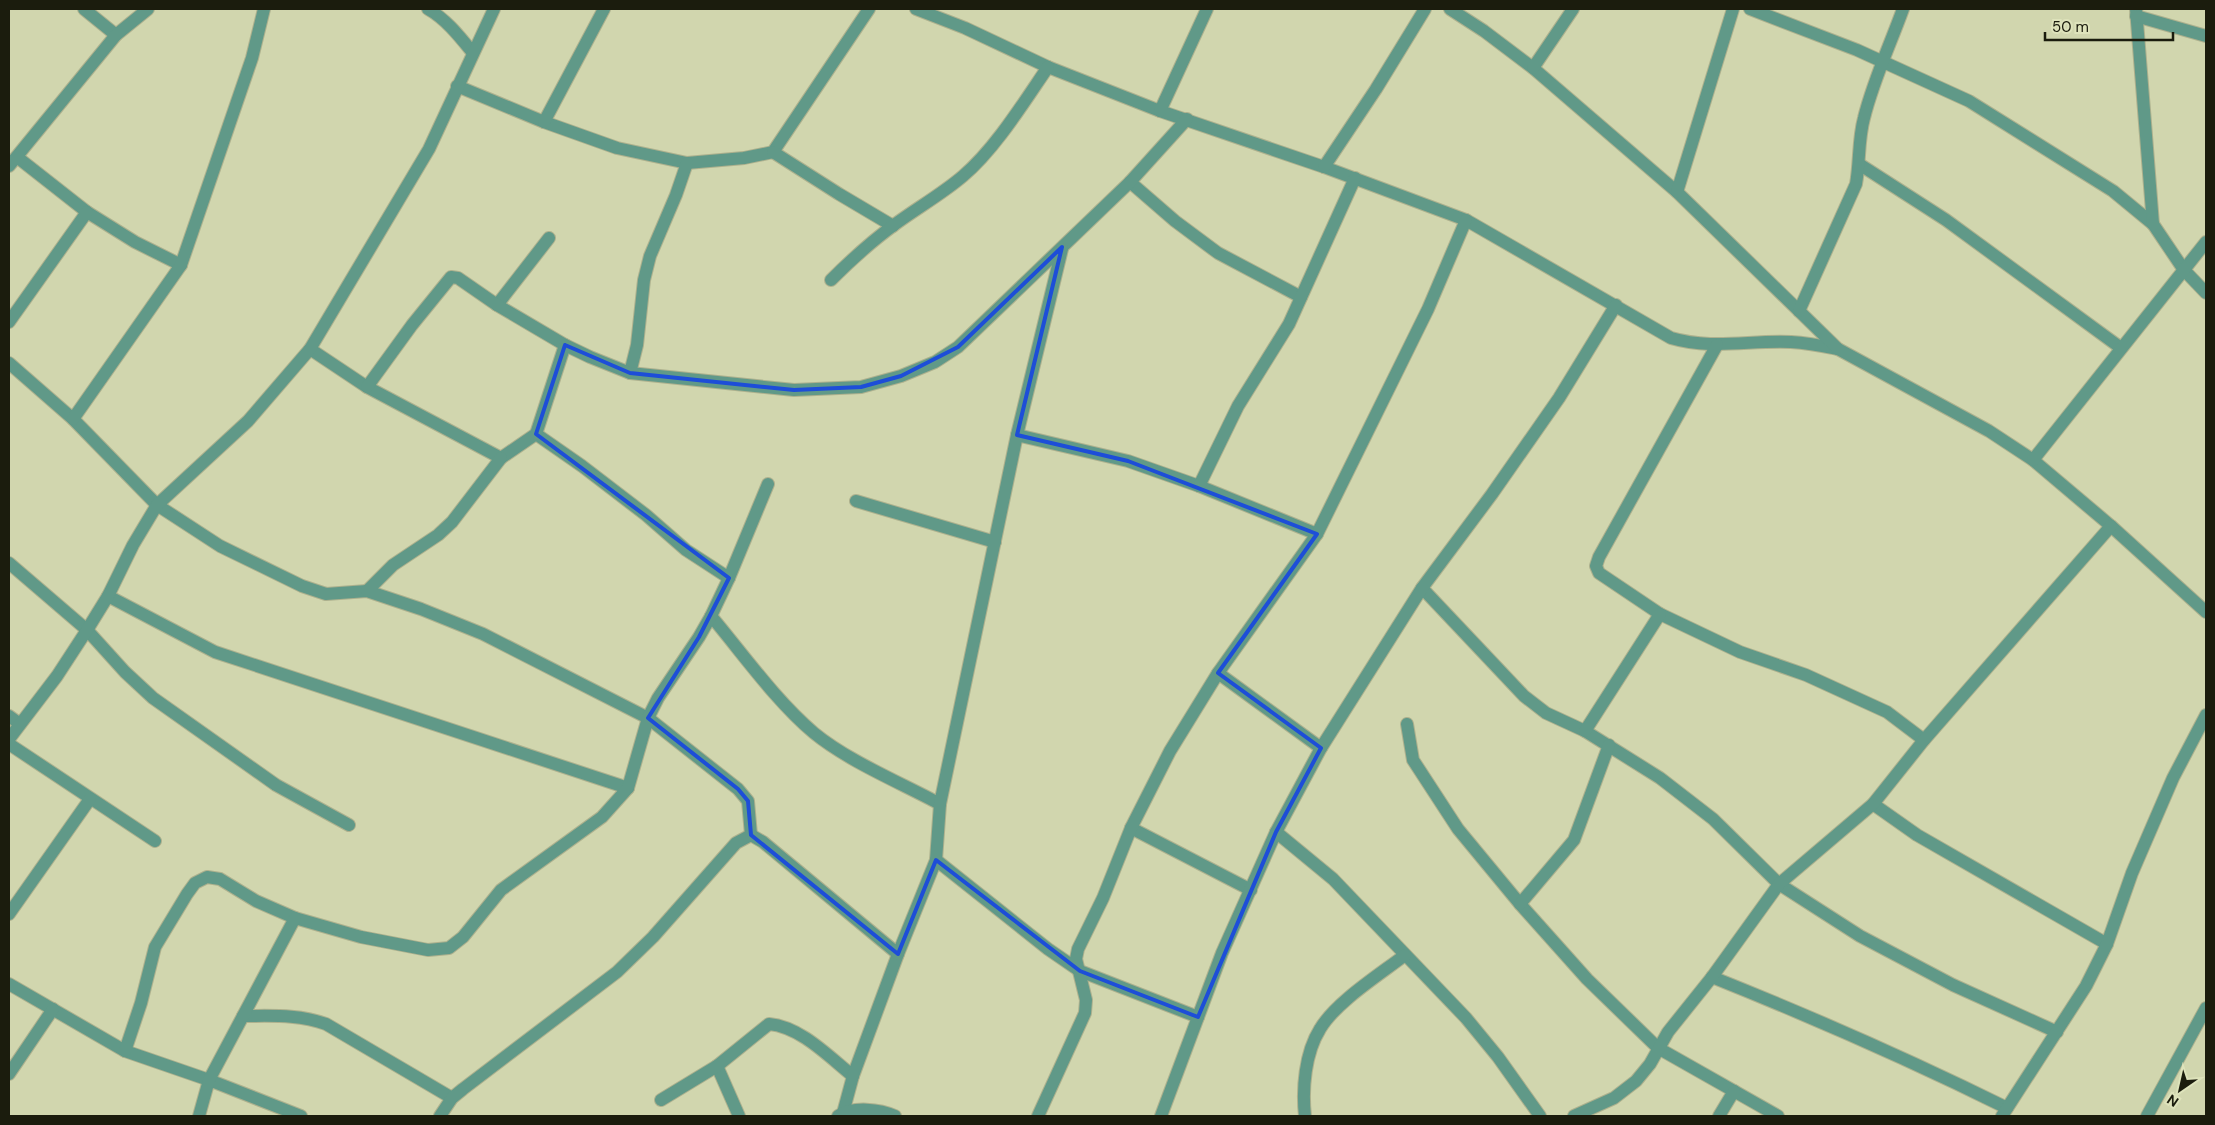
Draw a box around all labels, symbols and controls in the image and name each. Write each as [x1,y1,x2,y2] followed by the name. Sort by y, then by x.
[2045,10,2172,42] scale bar
[2052,17,2089,37] text: 50 m
[2155,1065,2205,1115] north arrow
[2163,1090,2182,1111] text: N

